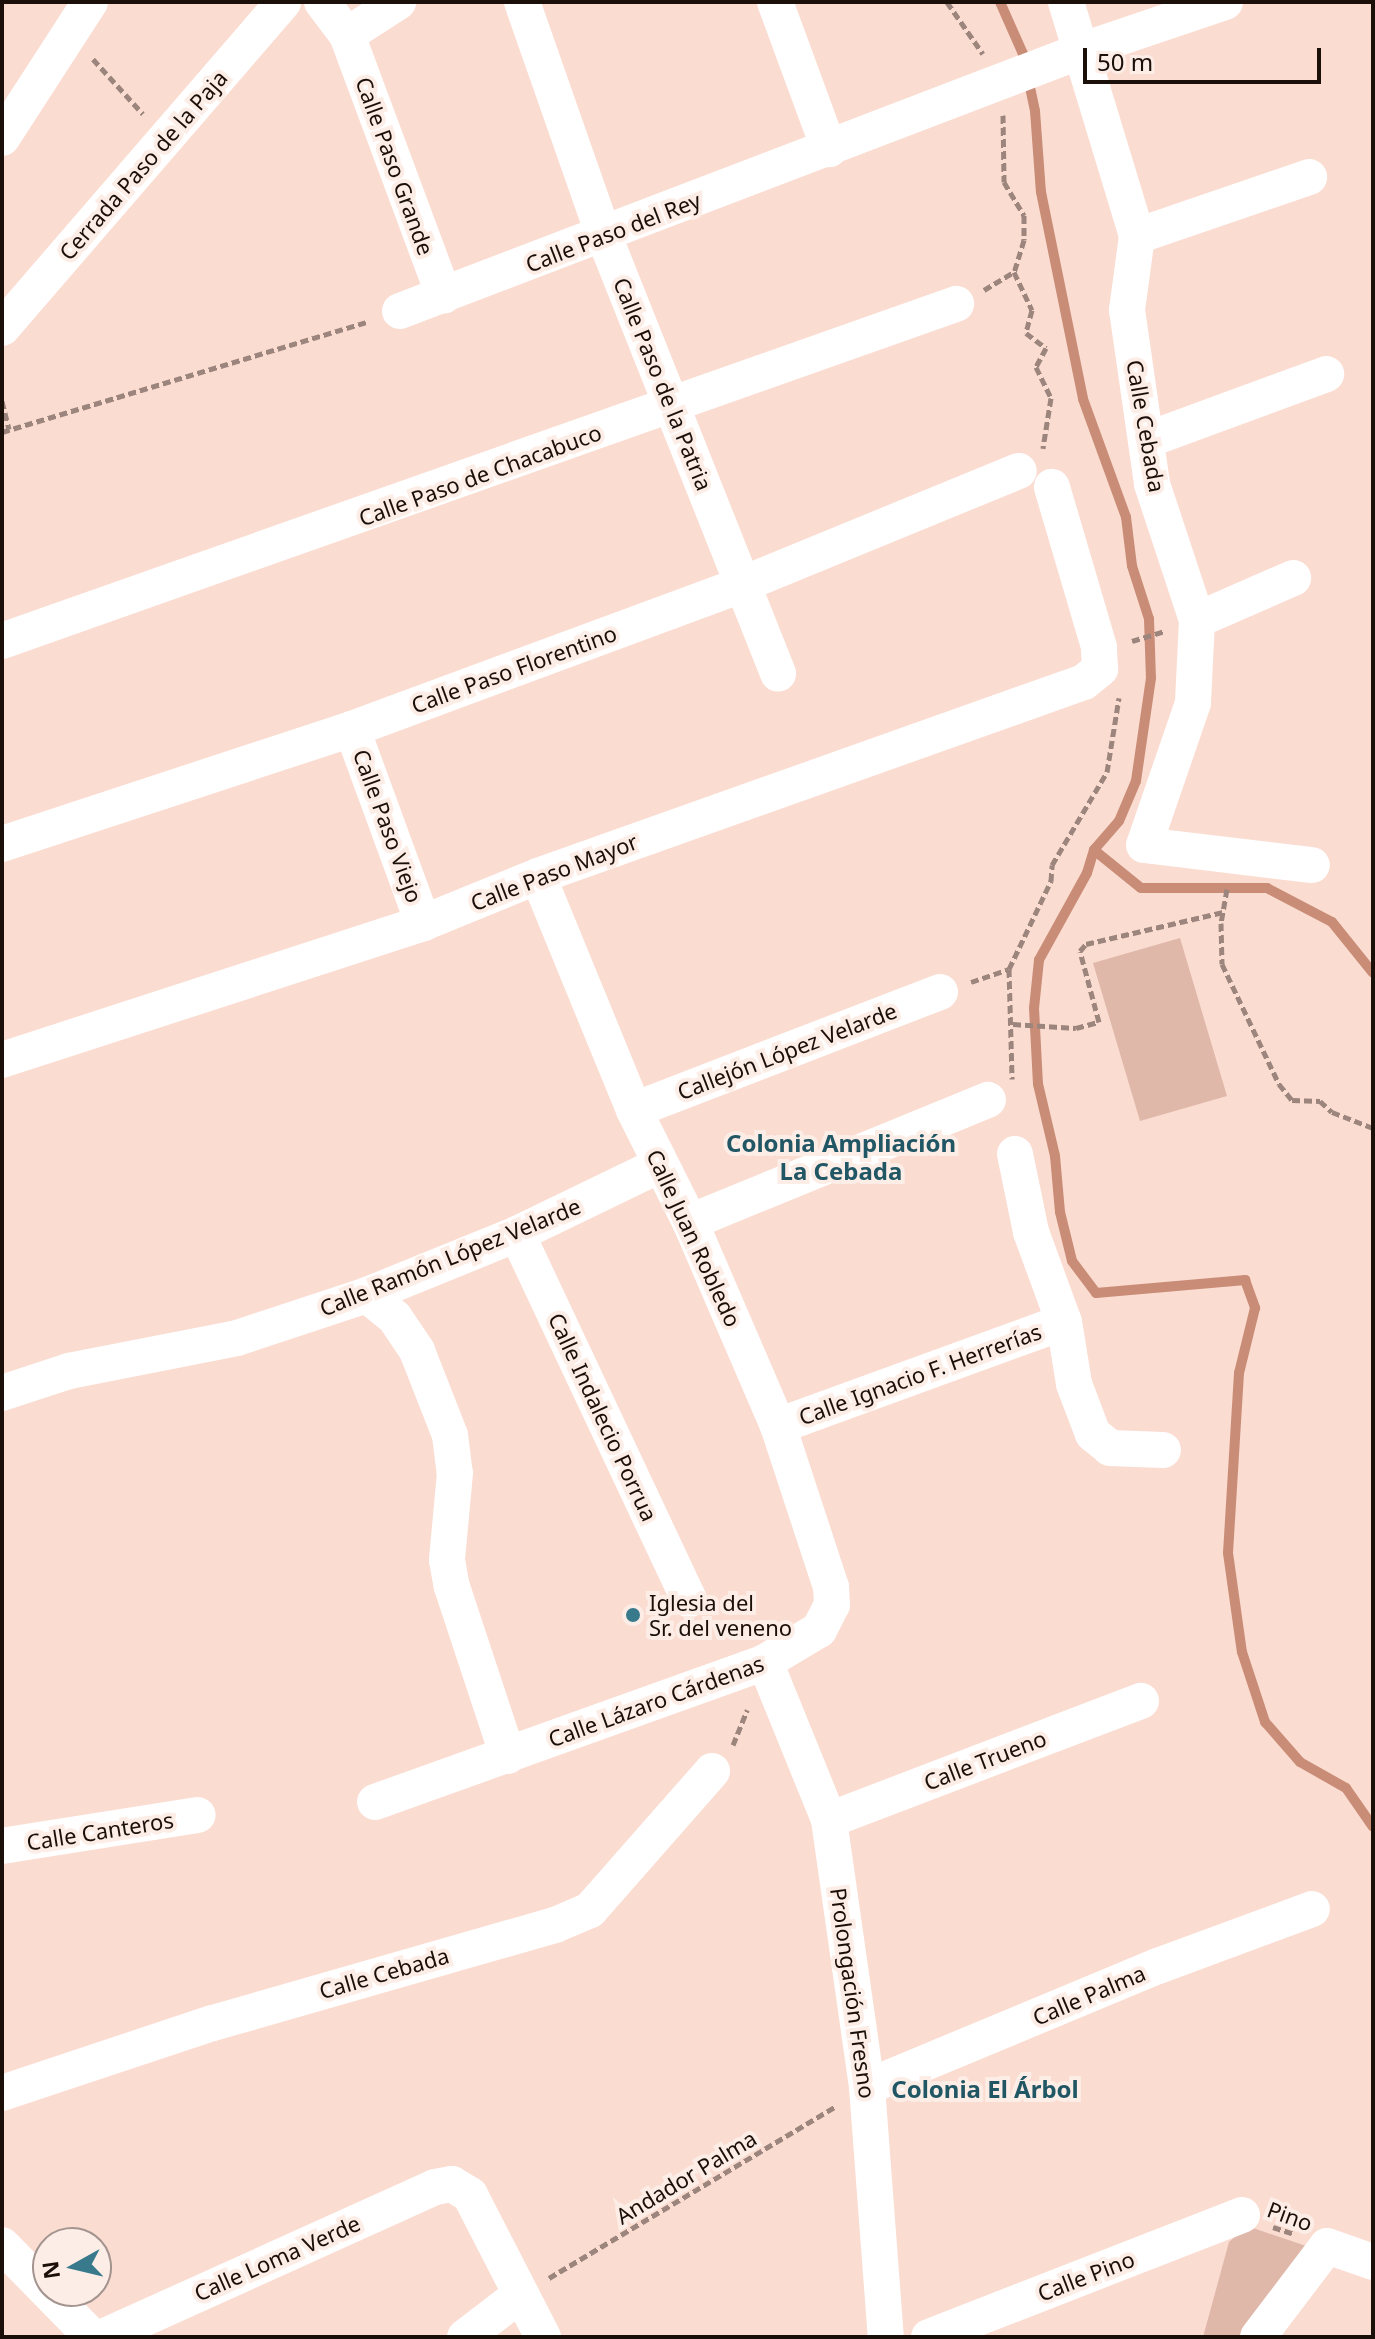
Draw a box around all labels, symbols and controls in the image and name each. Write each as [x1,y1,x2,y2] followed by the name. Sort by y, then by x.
[1087,32,1325,82] scale bar
[1097,45,1153,78] text: 50 m
[54,65,232,265] street label: Cerrada Paso de la Paja
[351,73,439,259] street label: Calle Paso Grande
[522,187,704,277] street label: Calle Paso del Rey
[608,274,718,494] street label: Calle Paso de la Patria
[1121,358,1171,494] street label: Calle Cebada
[355,419,605,531] street label: Calle Paso de Chacabuco
[408,620,620,718] street label: Calle Paso Florentino
[348,746,428,906] street label: Calle Paso Viejo
[467,828,641,916] street label: Calle Paso Mayor
[674,997,900,1105] street label: Callejón López Velarde
[726,1129,956,1185] district label: Colonia Ampliación La Cebada
[641,1145,747,1331] street label: Calle Juan Robledo
[316,1192,584,1322] street label: Calle Ramón López Velarde
[543,1309,663,1525] street label: Calle Indalecio Porrua
[795,1318,1045,1430] street label: Calle Ignacio F. Herrerías
[649,1589,792,1640] place label: Iglesia del Sr. del veneno
[624,1606,642,1624] marker: Iglesia del Sr. del veneno
[545,1650,767,1752] street label: Calle Lázaro Cárdenas
[920,1725,1050,1795] street label: Calle Trueno
[25,1806,175,1856] street label: Calle Canteros
[825,1886,881,2100] street label: Prolongación Fresno
[316,1942,452,2004] street label: Calle Cebada
[1029,1959,1149,2031] street label: Calle Palma
[891,2075,1079,2103] district label: Colonia El Árbol
[611,2125,761,2229] street label: Andador Palma
[1264,2196,1316,2236] street label: Pino
[190,2210,364,2306] street label: Calle Loma Verde
[32,2227,112,2307] north arrow
[1034,2245,1138,2307] street label: Calle Pino
[34,2259,66,2281] text: N

